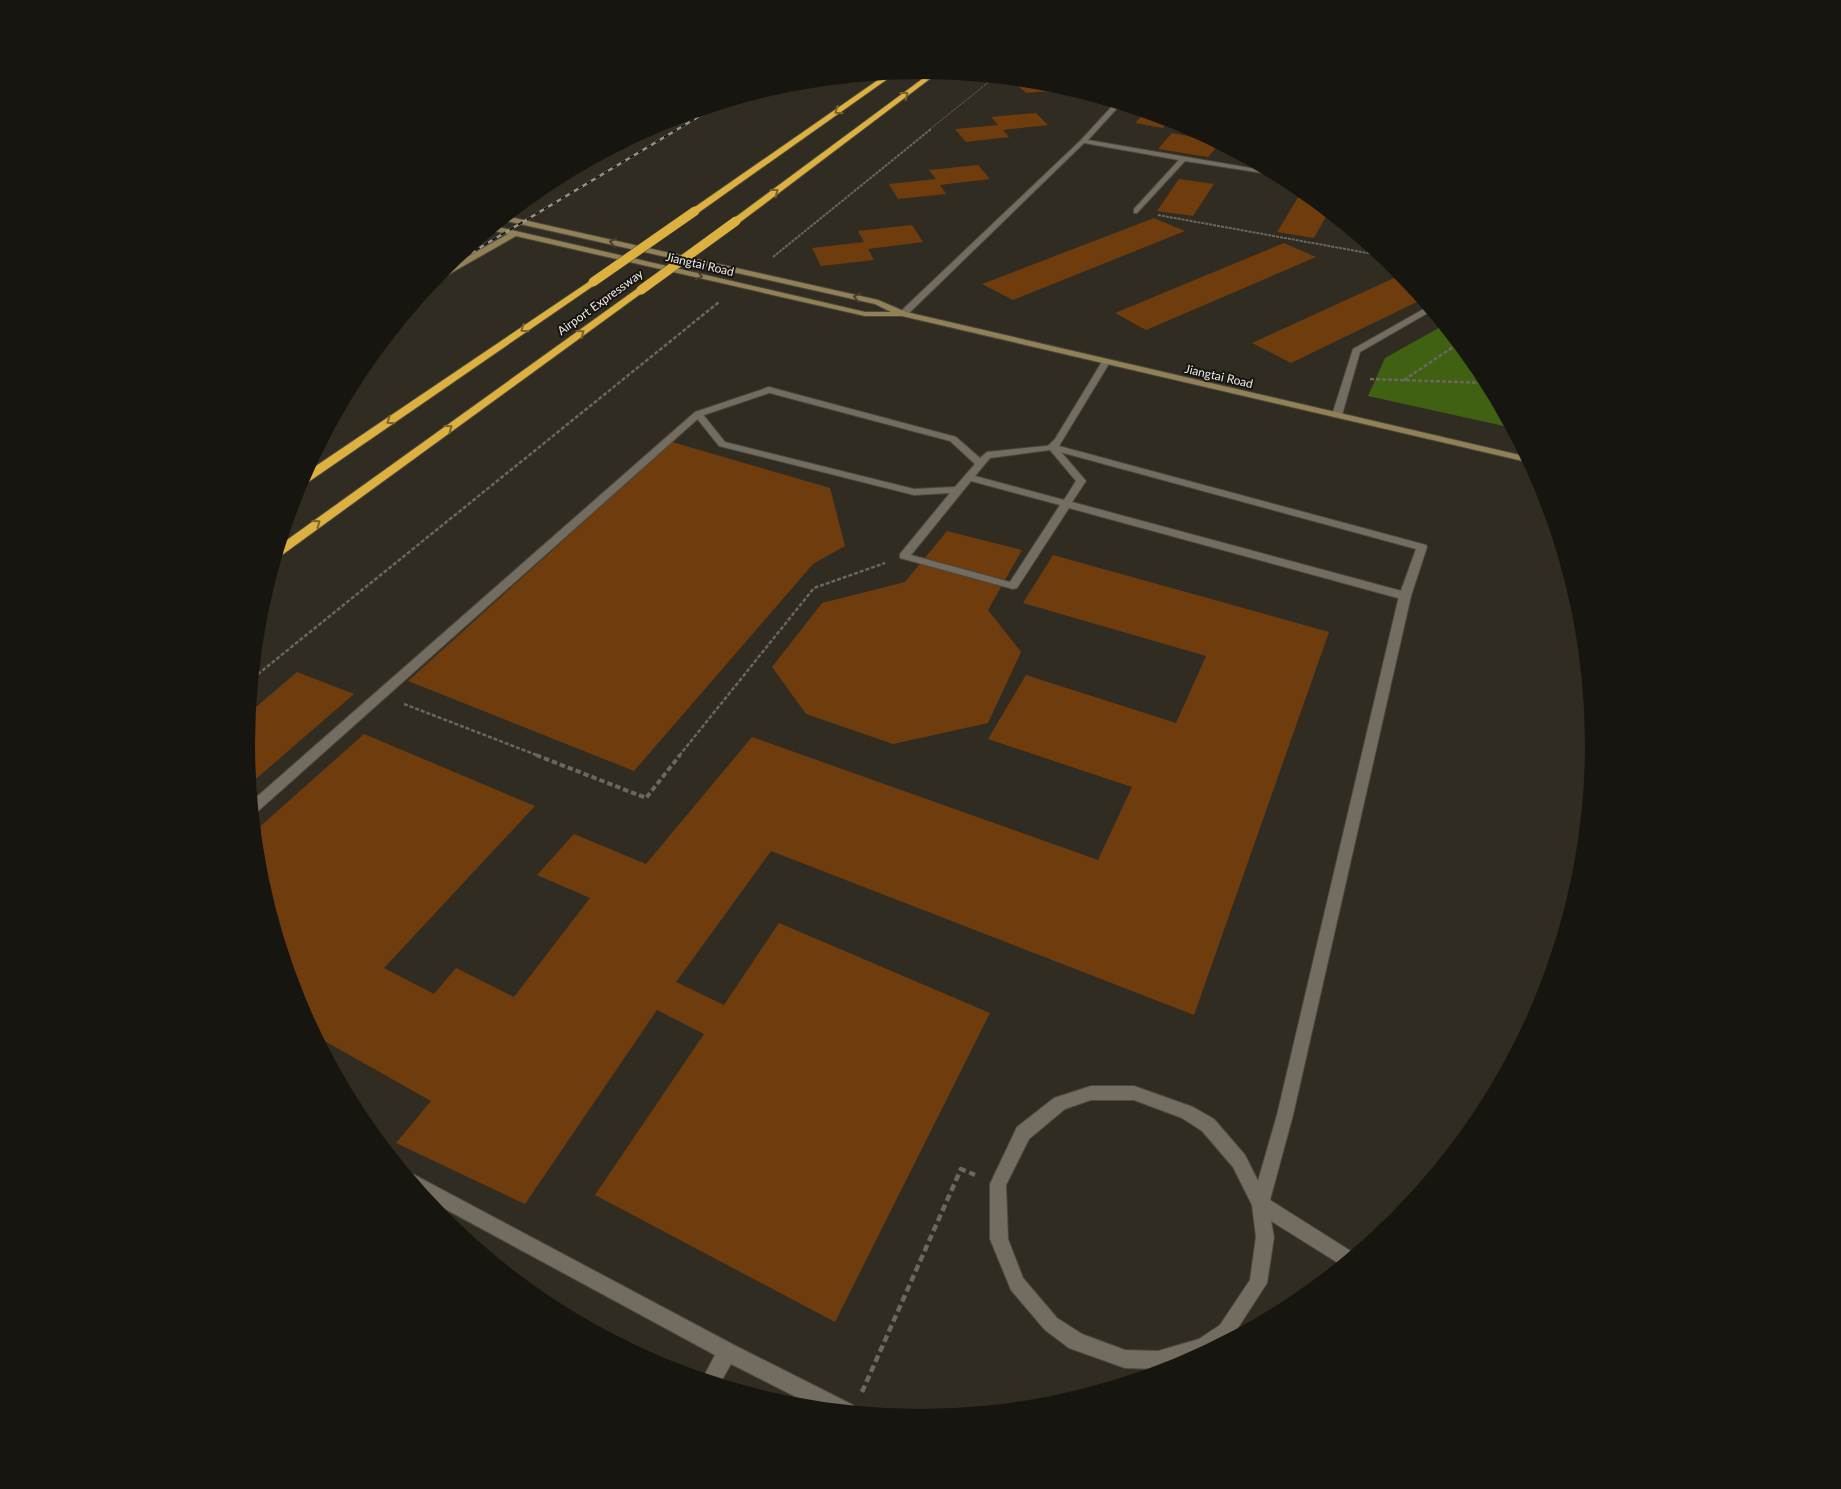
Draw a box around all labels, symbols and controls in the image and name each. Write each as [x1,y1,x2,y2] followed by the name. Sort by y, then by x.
[899,92,908,100] one-way arrow
[835,105,844,114] one-way arrow
[769,189,778,197] one-way arrow
[609,237,618,248] one-way arrow
[664,249,736,279] street label: Jiangtai Road
[554,265,647,338] street label: Airport Expressway
[694,270,703,281] one-way arrow
[853,292,862,303] one-way arrow
[520,323,530,332] one-way arrow
[575,330,585,339] one-way arrow
[1183,361,1255,391] street label: Jiangtai Road
[386,415,395,424] one-way arrow
[443,425,453,434] one-way arrow
[311,520,321,529] one-way arrow

